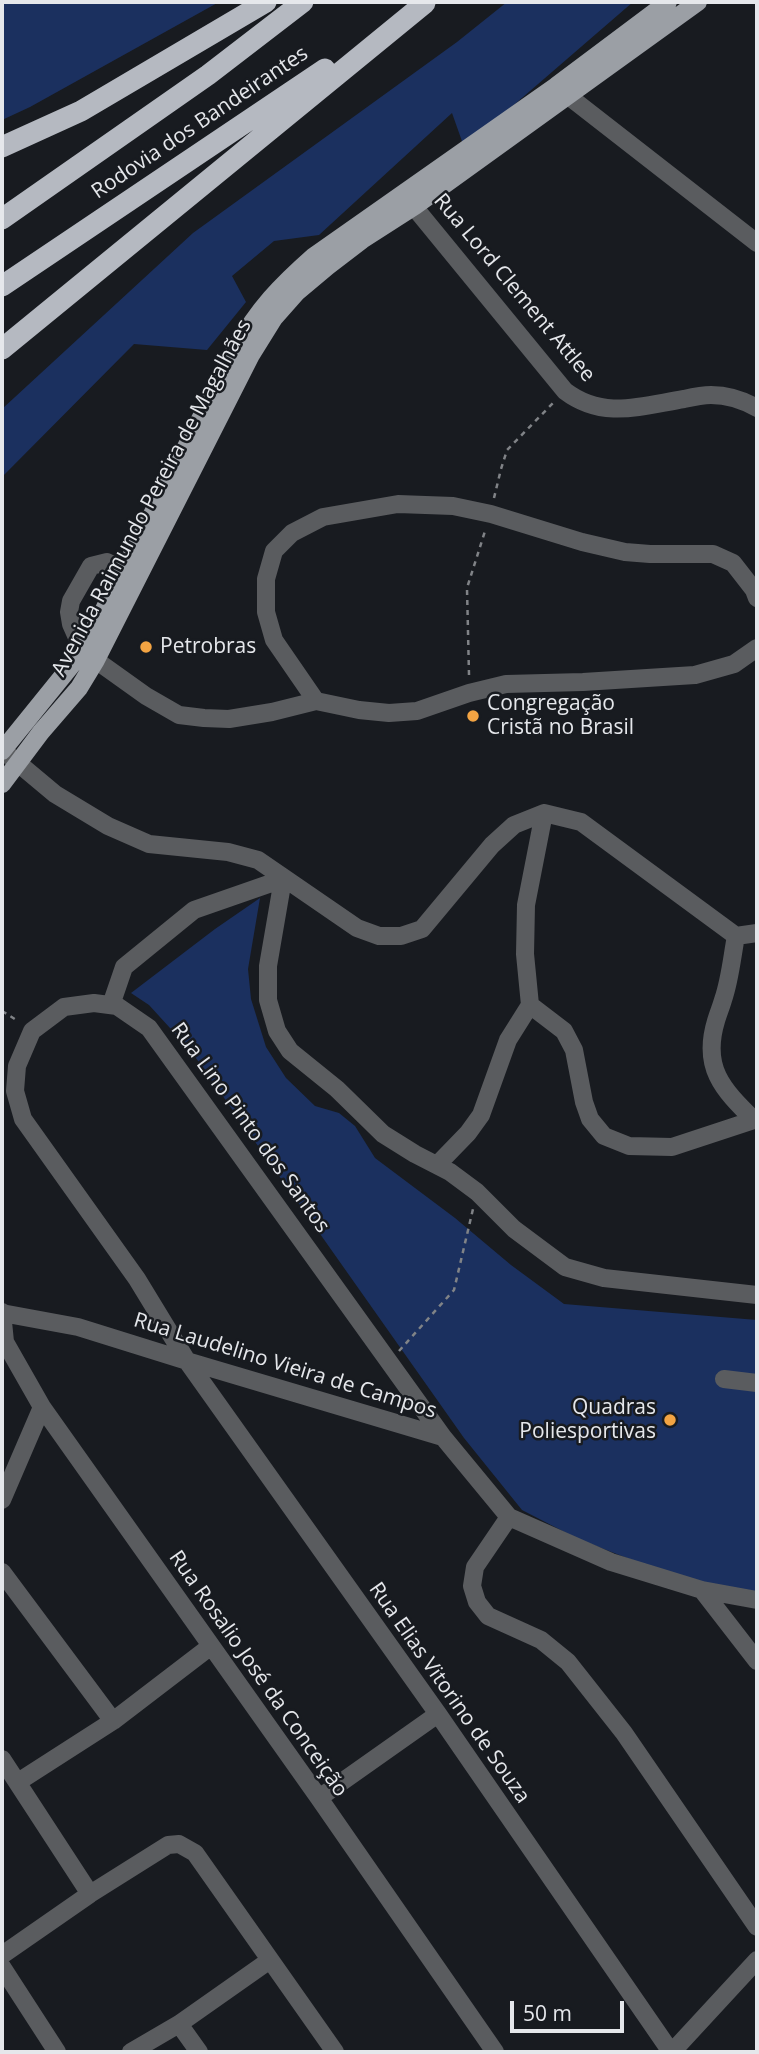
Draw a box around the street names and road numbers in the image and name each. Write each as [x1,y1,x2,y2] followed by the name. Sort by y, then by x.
[87,41,313,205] street label: Rodovia dos Bandeirantes
[428,189,600,387] street label: Rua Lord Clement Attlee
[47,315,257,681] street label: Avenida Raimundo Pereira de Magalhães
[165,1018,335,1238] street label: Rua Lino Pinto dos Santos
[131,1308,439,1424] street label: Rua Laudelino Vieira de Campos
[163,1546,353,1802] street label: Rua Rosalio José da Conceição
[363,1578,535,1808] street label: Rua Elias Vitorino de Souza

